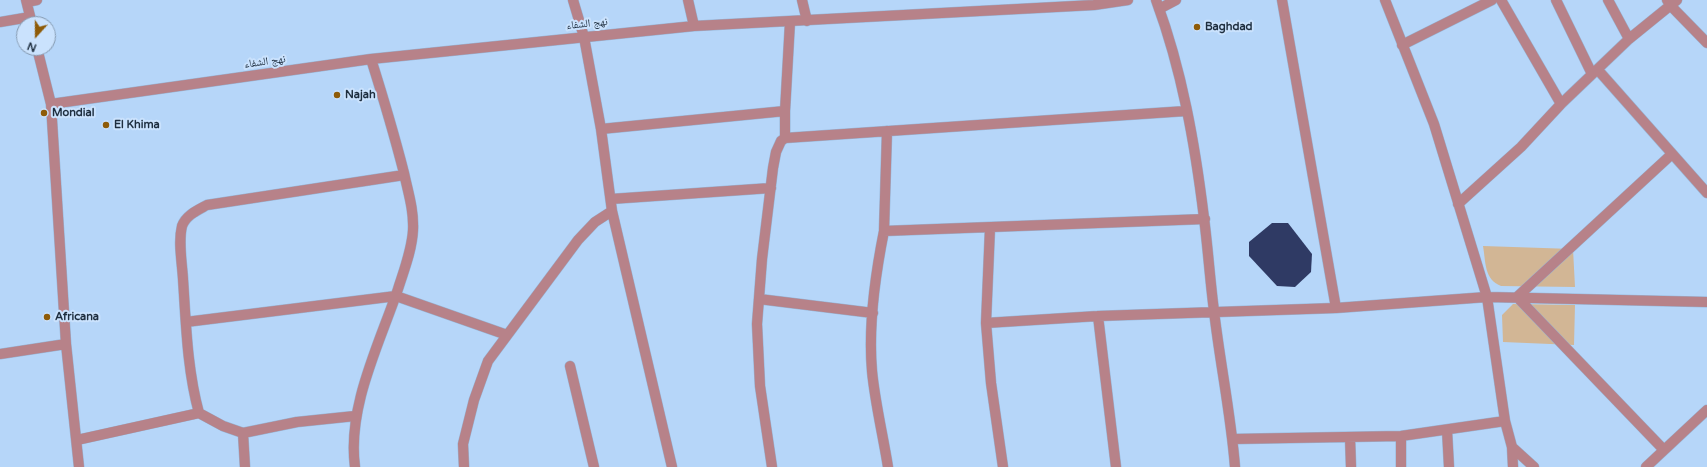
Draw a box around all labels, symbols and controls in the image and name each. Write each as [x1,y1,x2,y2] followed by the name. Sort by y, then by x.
[566,15,608,33] street label: نهج الشفاء
[16,16,56,56] north arrow
[1205,20,1253,34] place label: Baghdad
[1192,22,1202,32] marker: Baghdad
[25,39,38,54] text: N
[244,53,286,71] street label: نهج الشفاء
[345,88,376,102] place label: Najah
[332,90,342,100] marker: Najah
[52,106,94,120] place label: Mondial
[39,108,49,118] marker: Mondial
[114,118,160,132] place label: El Khima
[101,120,111,130] marker: El Khima
[55,310,99,324] place label: Africana
[42,312,52,322] marker: Africana

